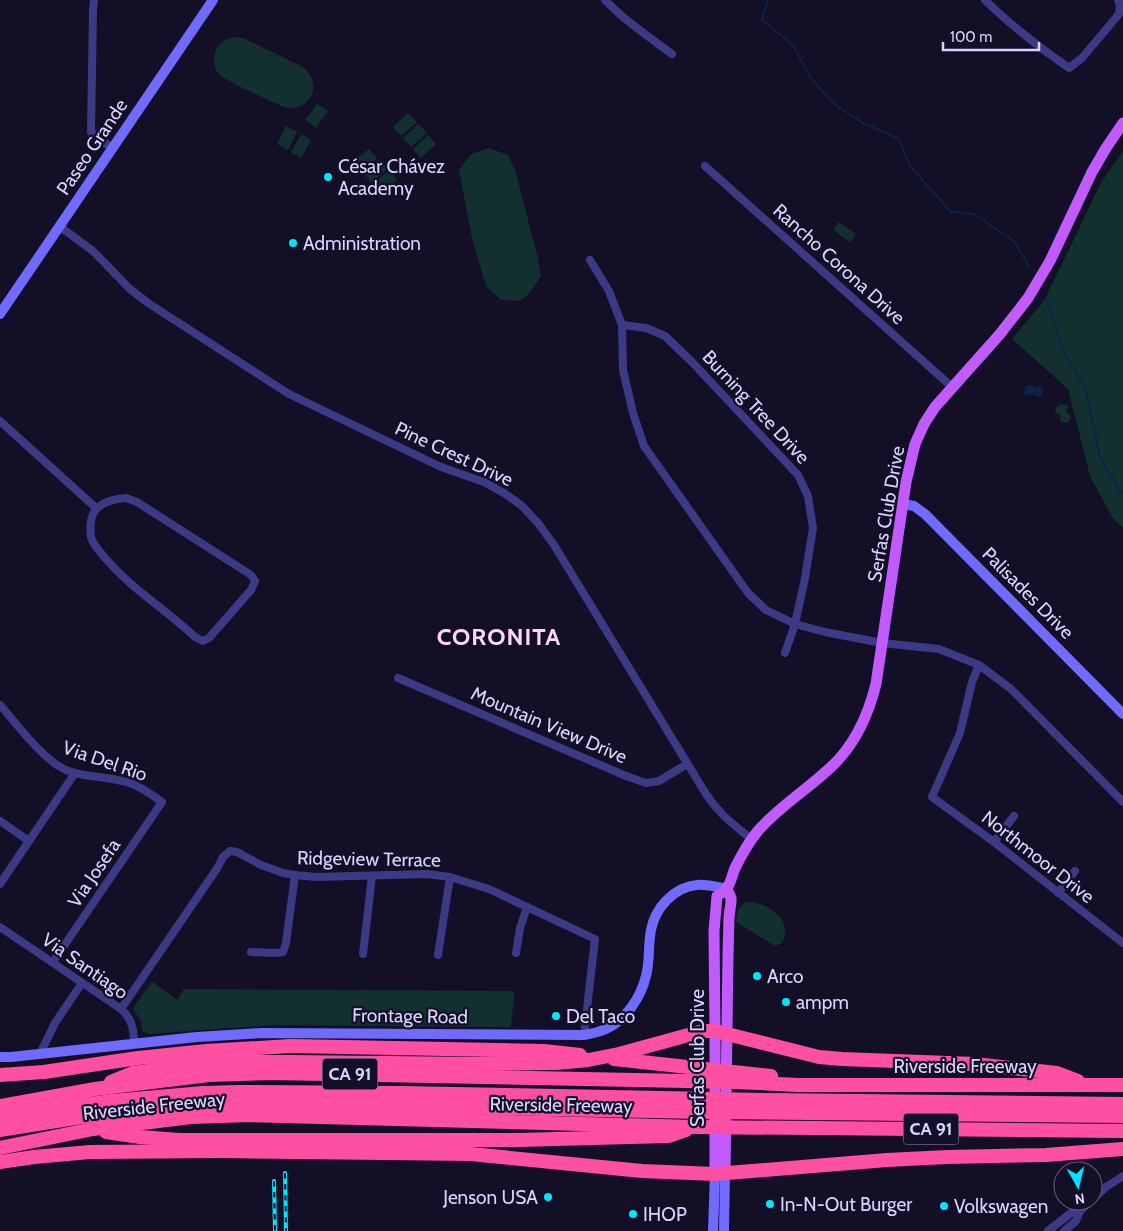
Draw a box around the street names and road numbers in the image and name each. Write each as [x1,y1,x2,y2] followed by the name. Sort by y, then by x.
[52,95,133,199] street label: Paseo Grande
[768,199,910,329] street label: Rancho Corona Drive
[698,345,815,469] street label: Burning Tree Drive
[391,417,517,492] street label: Pine Crest Drive
[863,444,909,584] street label: Serfas Club Drive
[977,542,1079,644] street label: Palisades Drive
[467,682,631,768] street label: Mountain View Drive
[60,736,150,786] street label: Via Del Rio
[977,806,1099,908] street label: Northmoor Drive
[63,834,125,912] street label: Via Josefa
[297,846,441,872] street label: Ridgeview Terrace
[37,928,133,1004] street label: Via Santiago
[686,989,709,1127] street label: Serfas Club Drive
[352,1003,468,1029] street label: Frontage Road
[893,1055,1037,1078] street label: Riverside Freeway
[322,1058,378,1090] road number: CA 91
[82,1087,227,1125] street label: Riverside Freeway
[489,1092,633,1118] street label: Riverside Freeway
[904,1114,958,1144] road number: CA 91

